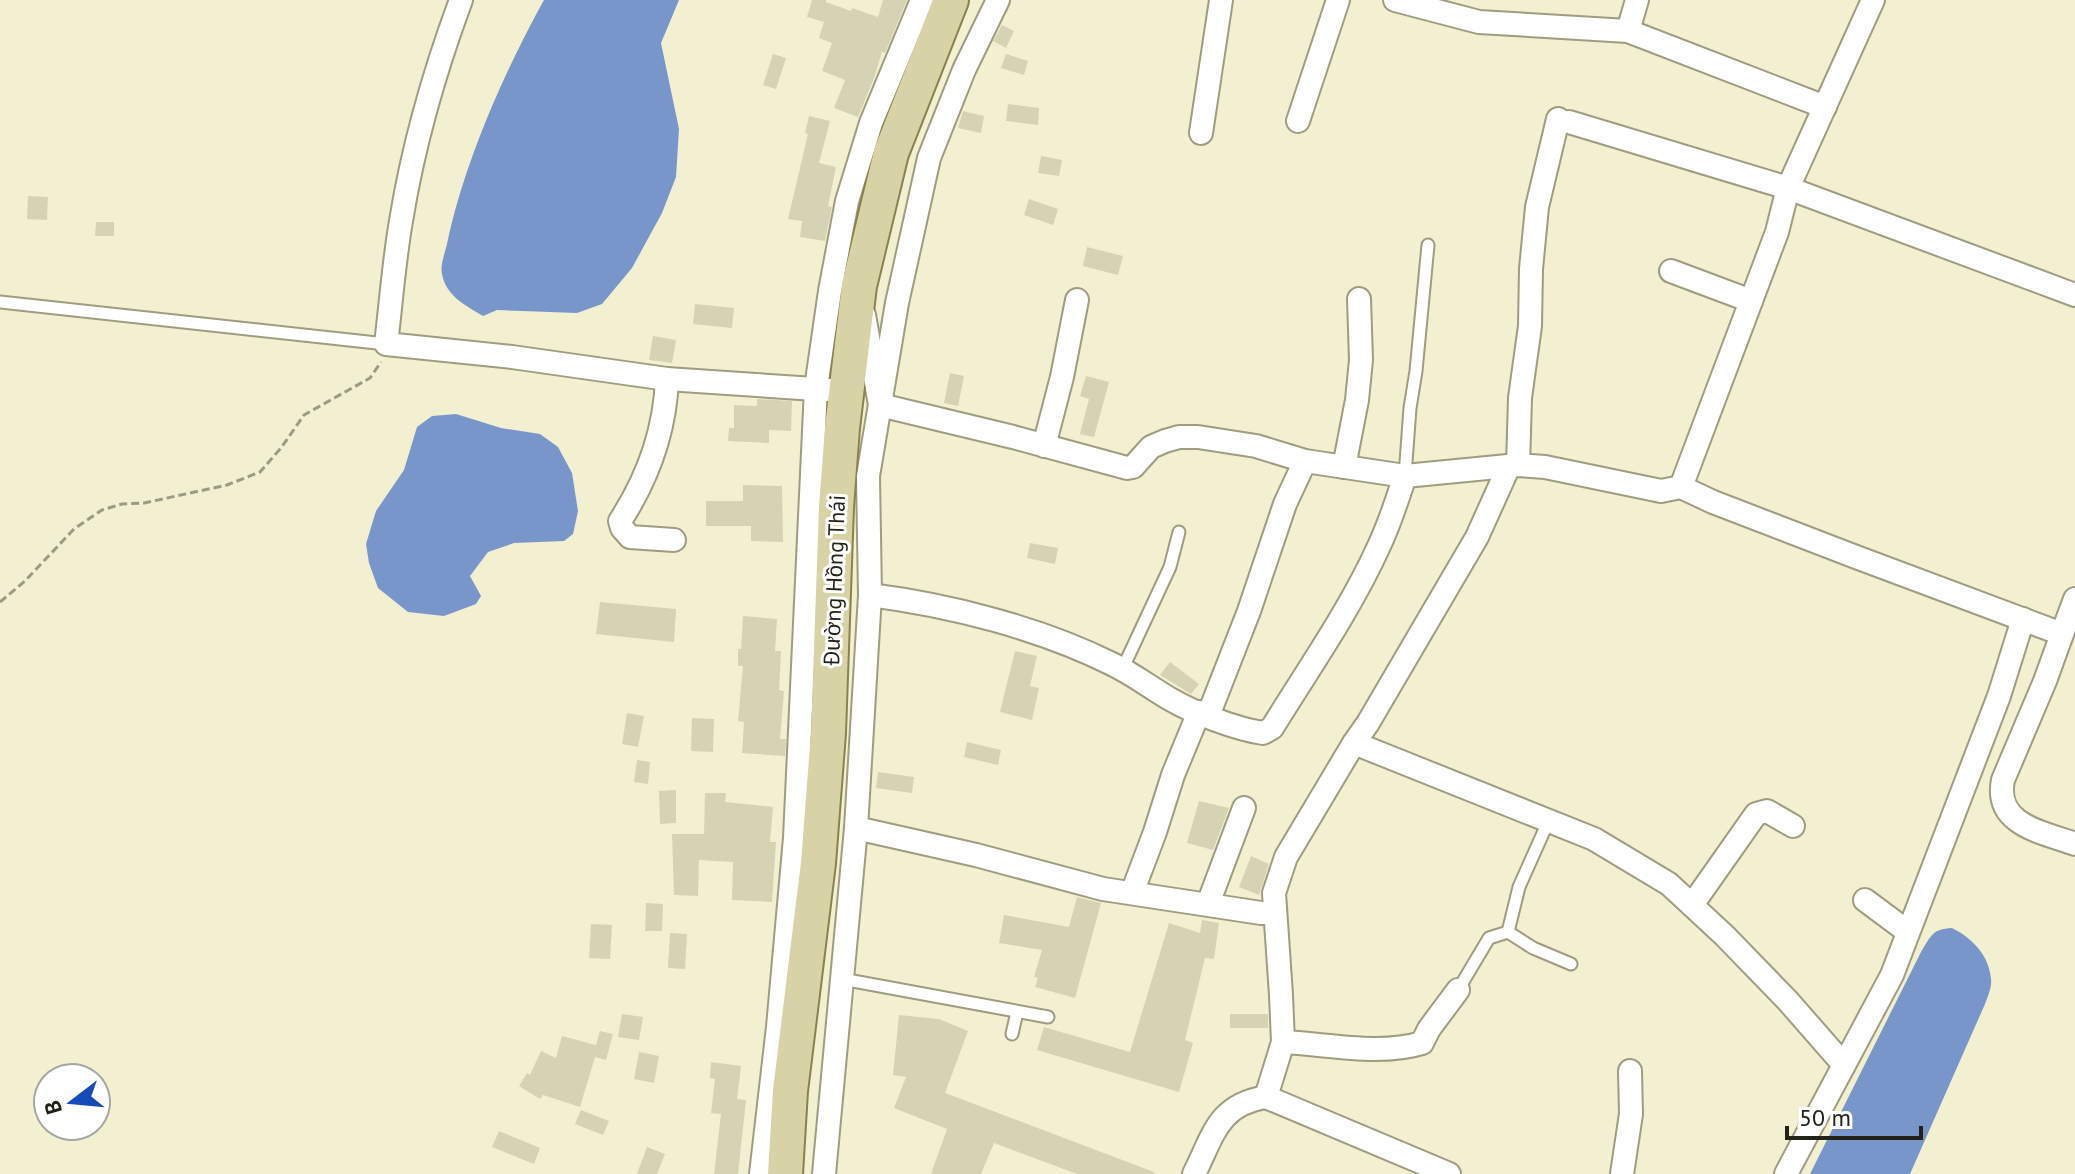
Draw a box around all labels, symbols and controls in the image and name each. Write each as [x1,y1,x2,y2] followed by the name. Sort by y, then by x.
[817,494,851,667] street label: Đường Hồng Thái
[32,1062,112,1142] north arrow
[1787,1090,1921,1140] scale bar
[38,1097,68,1118] text: B
[1799,1102,1851,1133] text: 50 m

